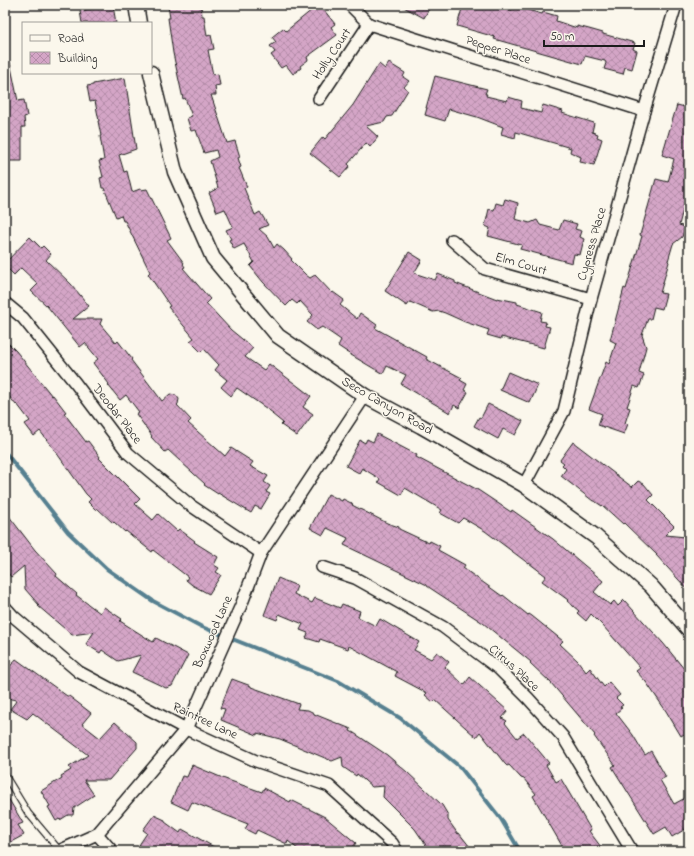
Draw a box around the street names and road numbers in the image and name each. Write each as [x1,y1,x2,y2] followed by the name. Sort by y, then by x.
[308,24,357,84] street label: Holly Court
[463,31,533,69] street label: Pepper Place
[572,205,613,283] street label: Cypress Place
[493,248,550,281] street label: Elm Court
[337,372,437,441] street label: Seco Canyon Road
[87,379,147,448] street label: Deodar Place
[188,592,238,672] street label: Boxwood Lane
[484,640,544,696] street label: Citrus Place
[169,698,241,745] street label: Raintree Lane

